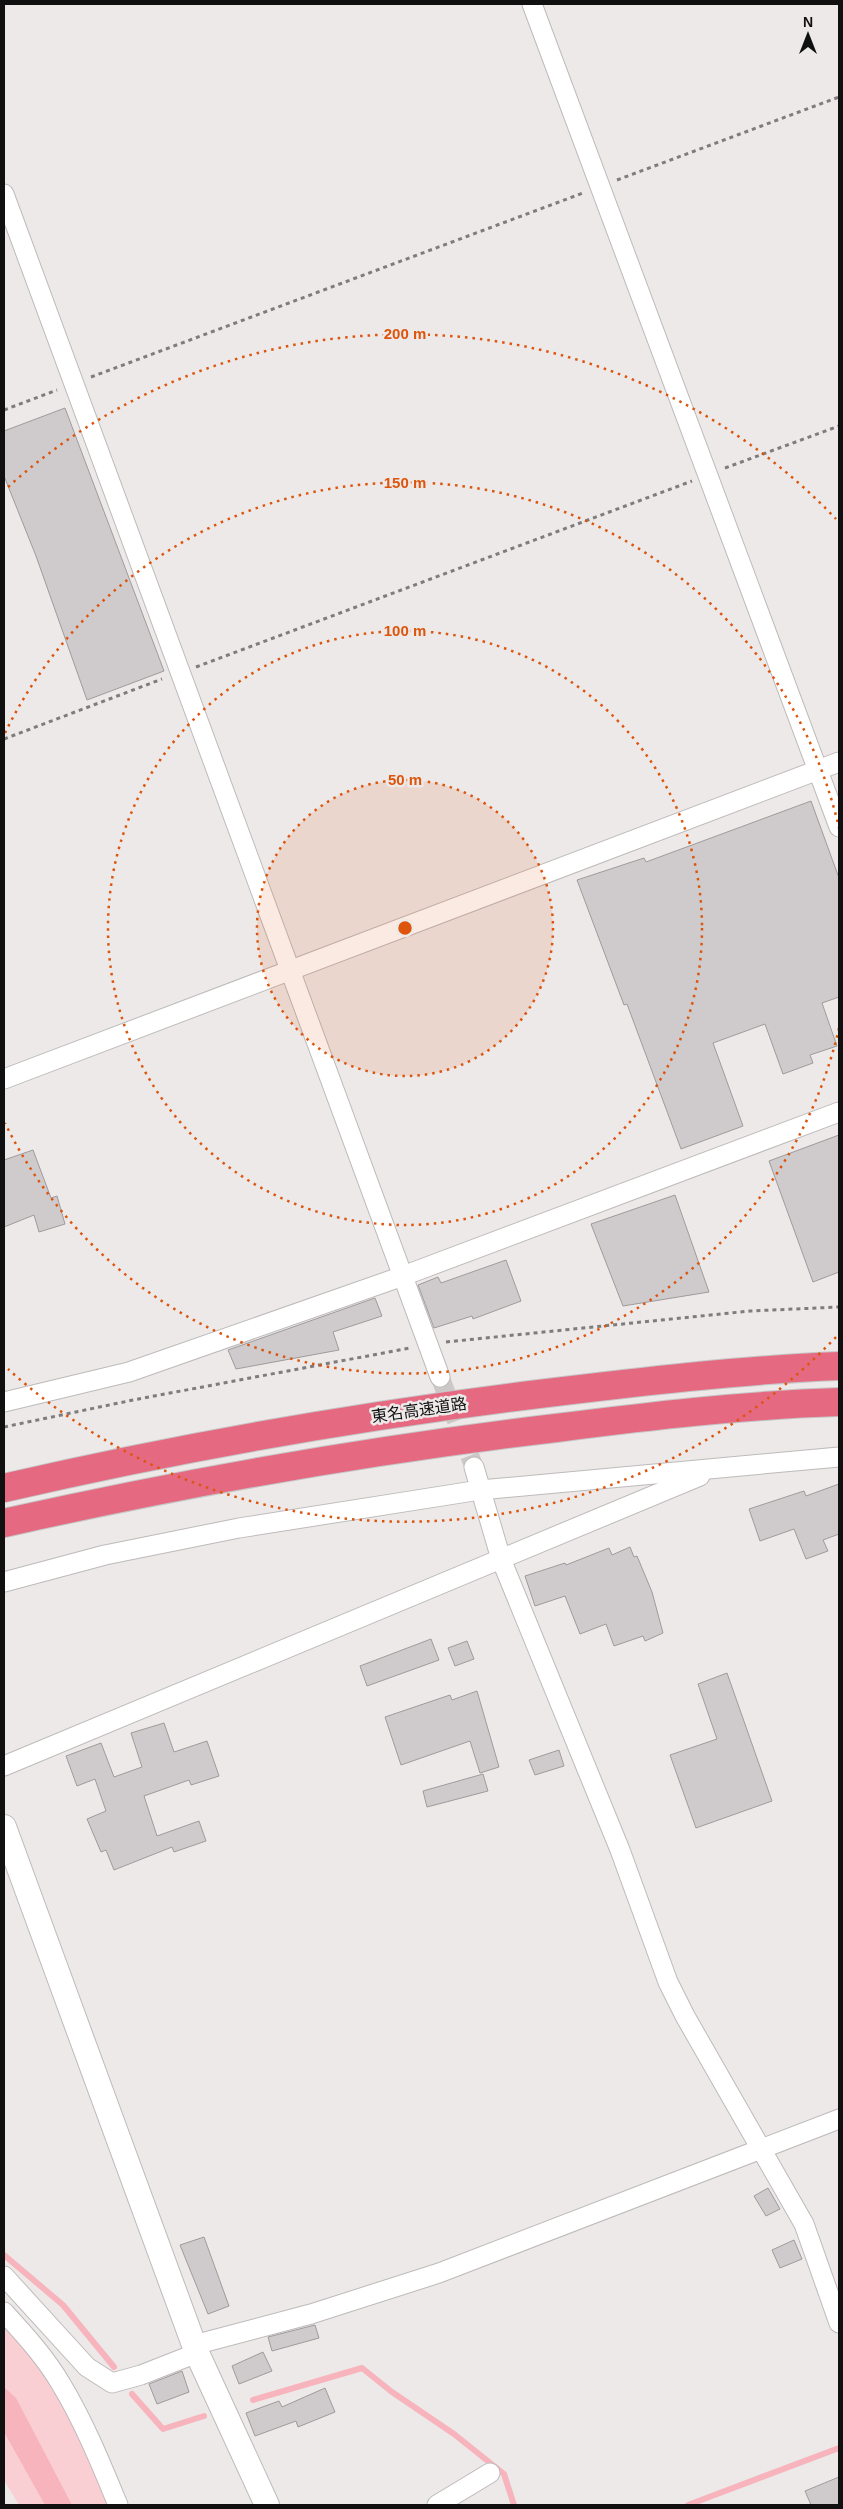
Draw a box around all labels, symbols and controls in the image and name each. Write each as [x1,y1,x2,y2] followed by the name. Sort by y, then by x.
[783,10,833,60] north arrow
[803,14,813,30] text: N
[384,325,426,342] text: 200 m
[384,474,426,491] text: 150 m
[384,622,426,639] text: 100 m
[388,771,422,788] text: 50 m
[396,919,414,937] centre of rings
[370,1395,468,1425] street label: 東名高速道路

